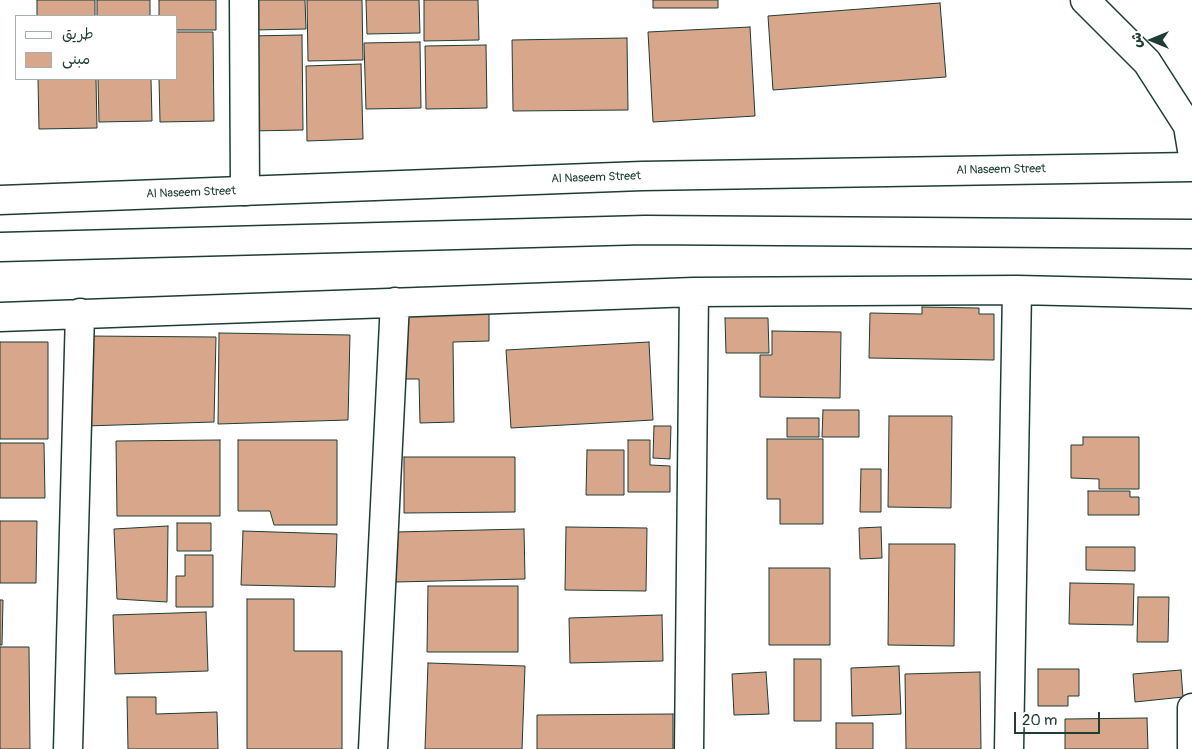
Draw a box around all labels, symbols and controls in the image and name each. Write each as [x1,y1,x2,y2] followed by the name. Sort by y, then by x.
[15,15,178,80] legend
[1127,15,1177,65] north arrow
[62,25,94,44] text: طريق
[1128,32,1145,48] text: ش
[62,50,90,69] text: مبنى
[956,162,1046,178] street label: Al Naseem Street
[551,169,641,187] street label: Al Naseem Street
[146,184,236,202] street label: Al Naseem Street
[1017,702,1103,734] scale bar
[1022,711,1057,730] text: 20 m

